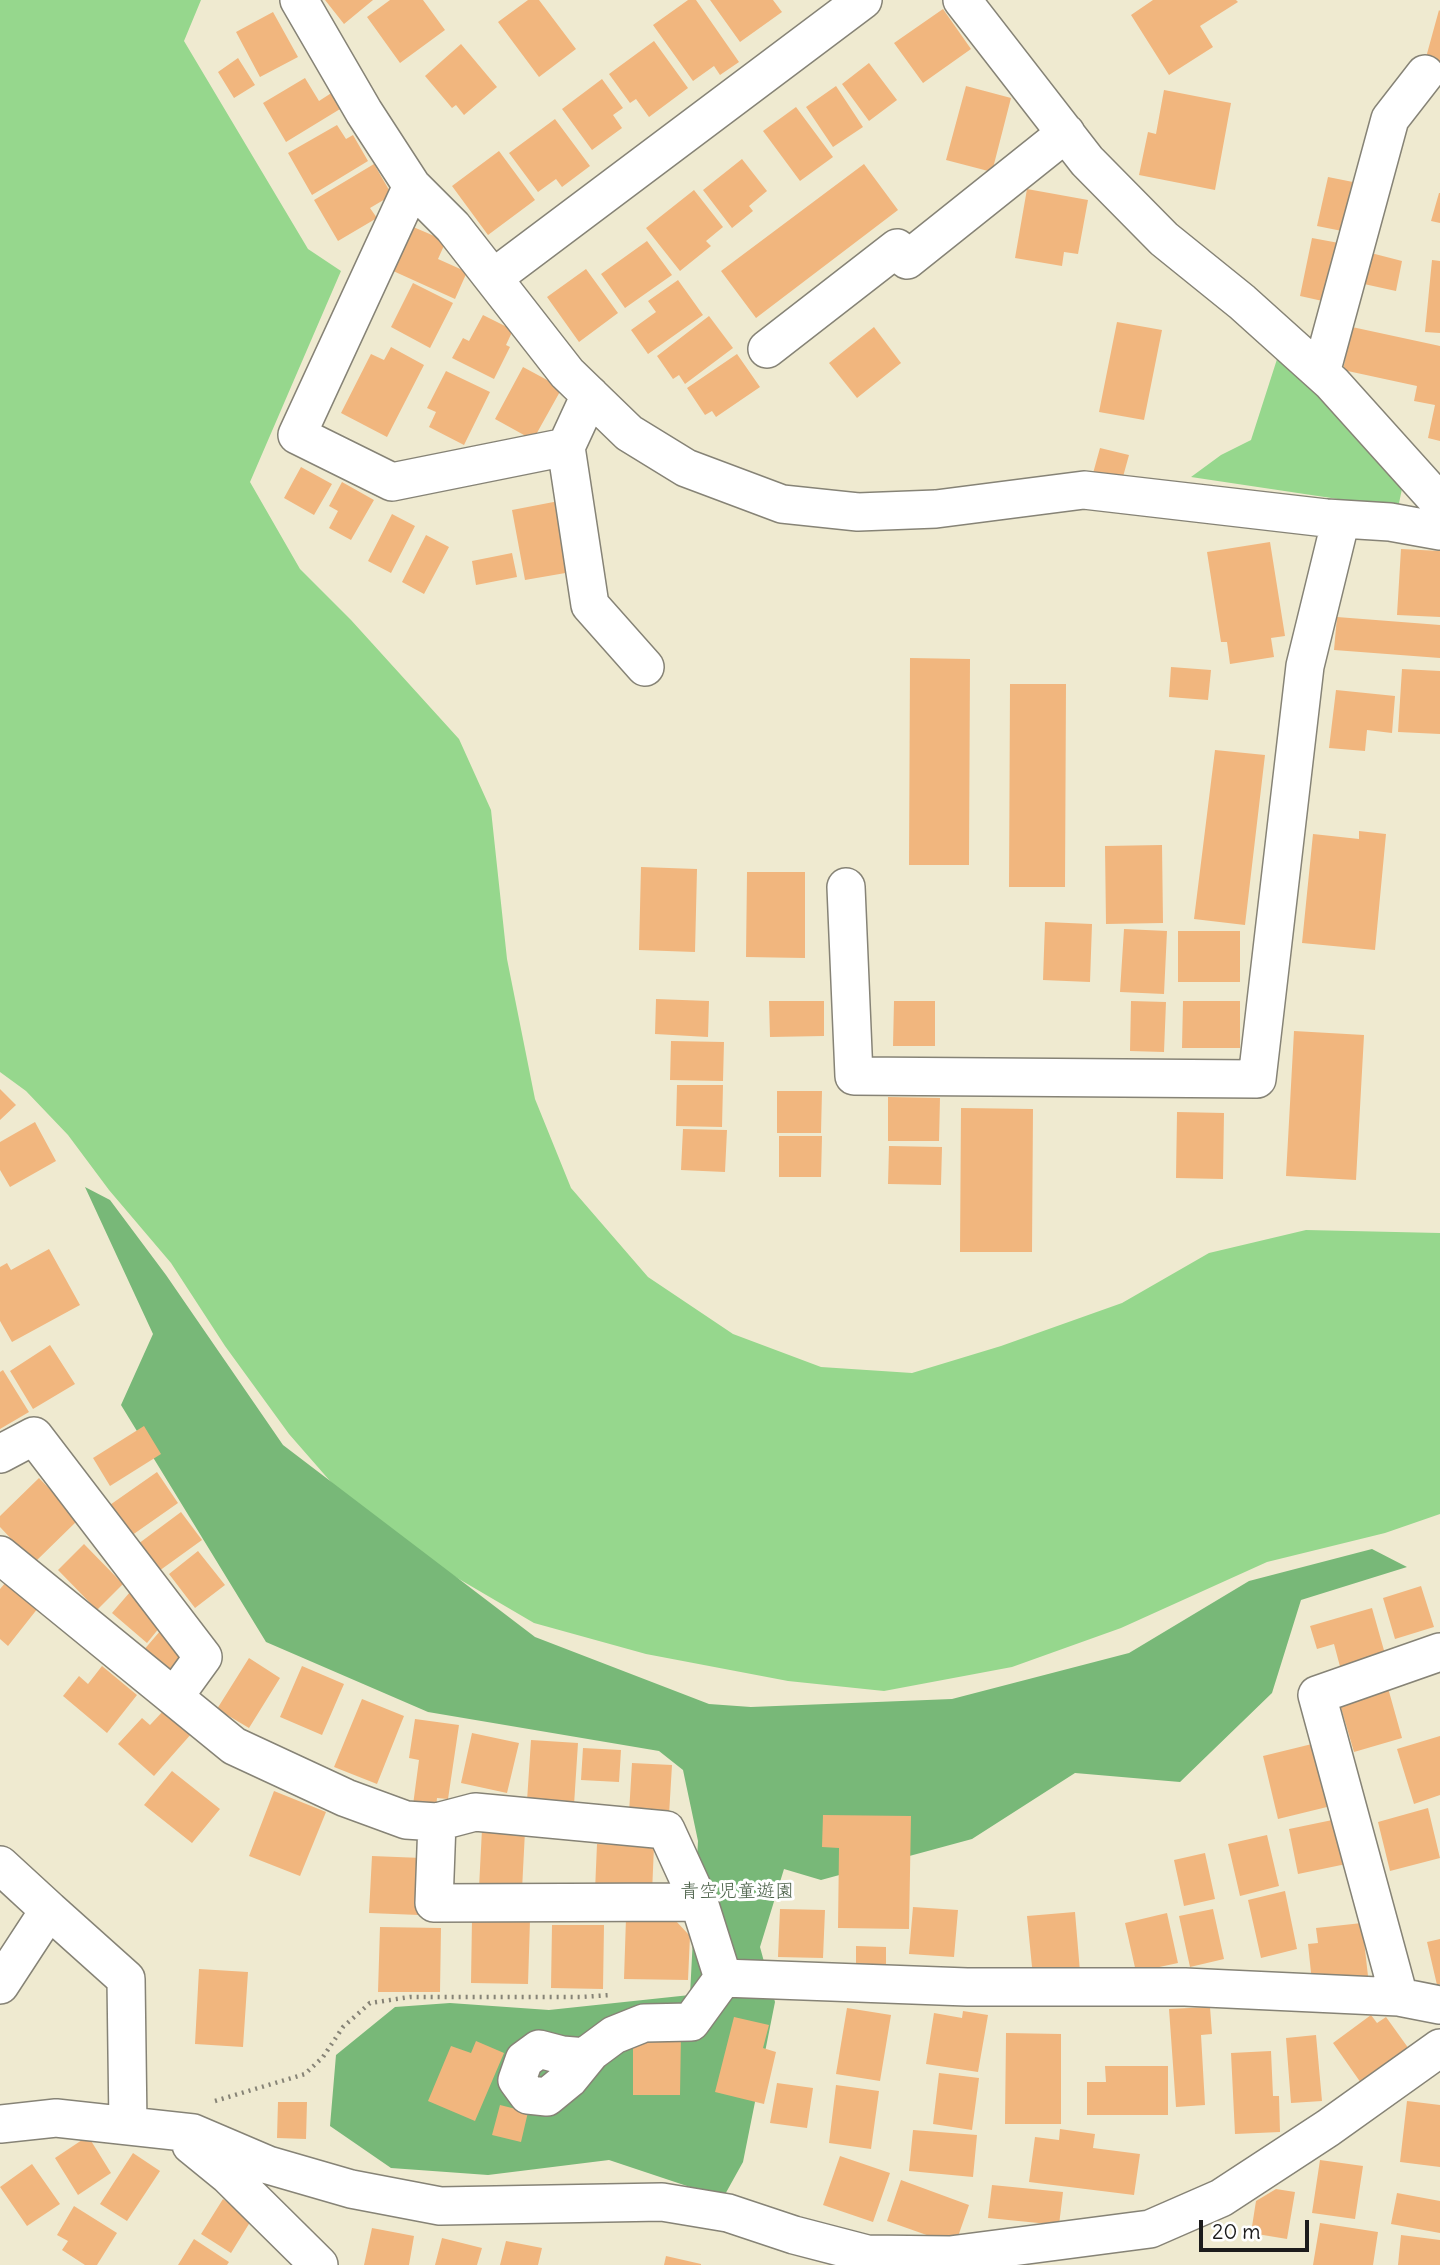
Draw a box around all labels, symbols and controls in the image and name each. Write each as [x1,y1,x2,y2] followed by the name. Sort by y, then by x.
[680,1881,794,1903] park label: 青空児童遊園
[1202,2206,1312,2250] scale bar
[1212,2218,1261,2245] text: 20 m

